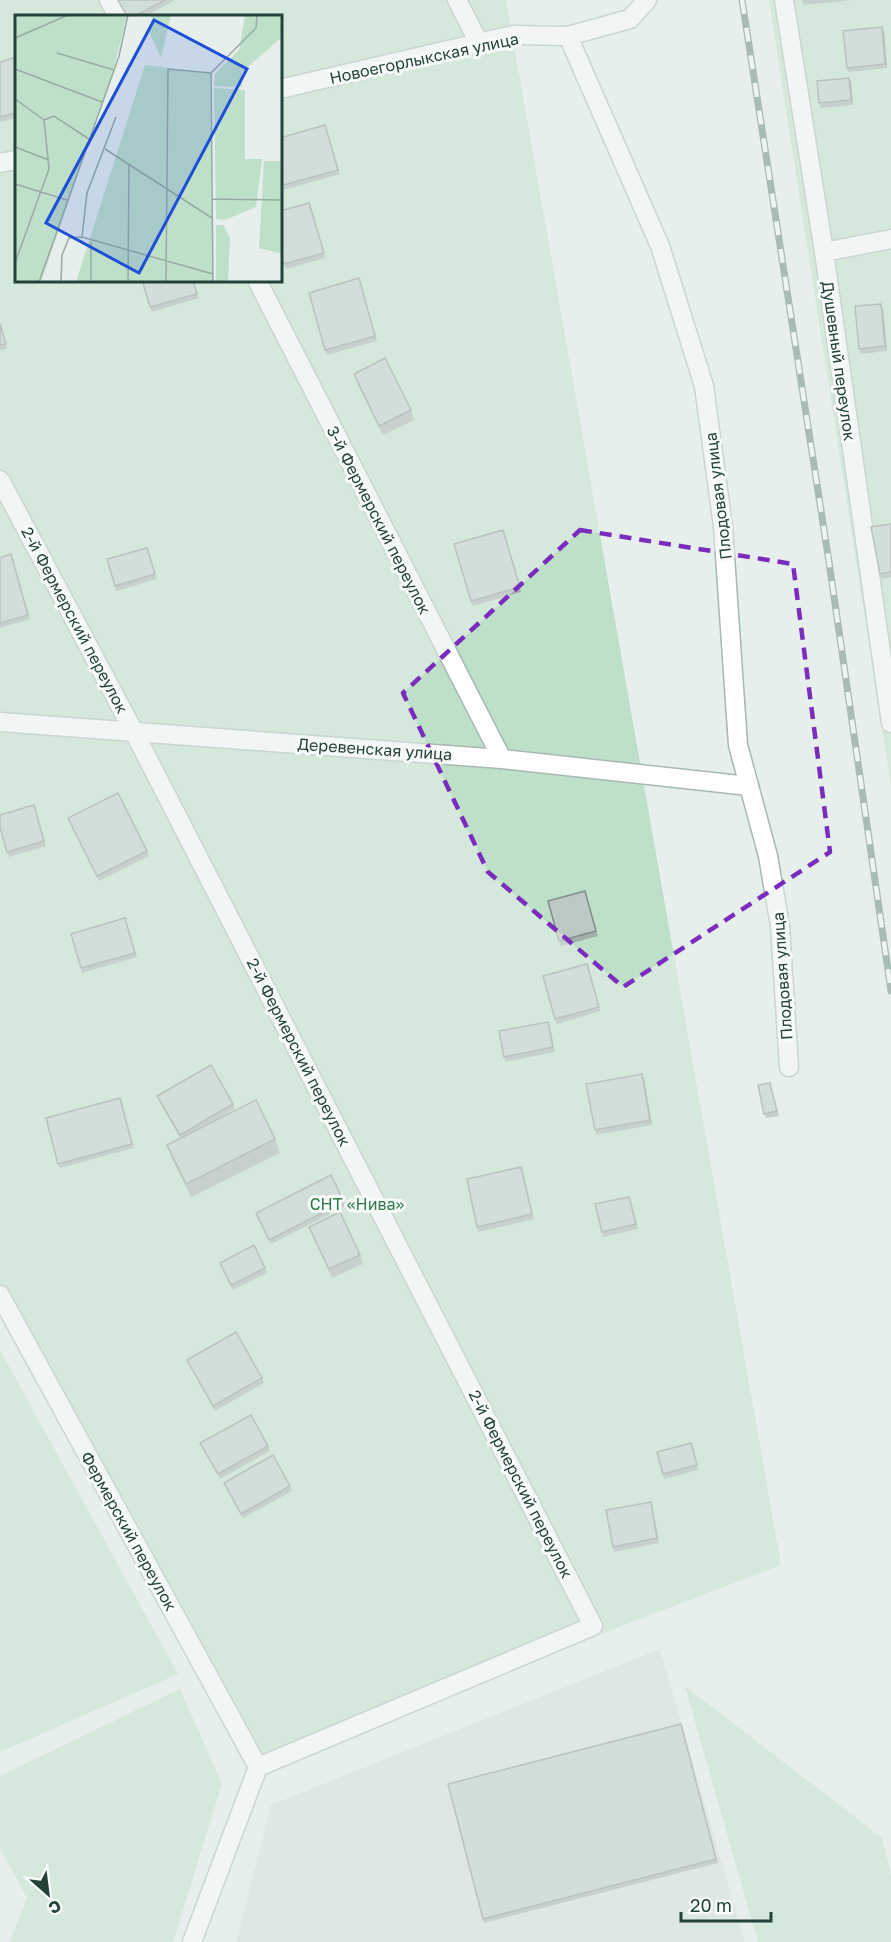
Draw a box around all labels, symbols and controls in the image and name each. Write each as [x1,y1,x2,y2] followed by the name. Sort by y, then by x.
[15,15,282,282] inset map
[328,28,520,88] street label: Новоегорлыкская улица
[818,280,860,442] street label: Душевный переулок
[323,423,435,617] street label: 3-й Фермерский переулок
[700,431,736,561] street label: Плодовая улица
[17,523,133,717] street label: 2-й Фермерский переулок
[297,734,453,764] street label: Деревенская улица
[768,911,796,1041] street label: Плодовая улица
[243,955,355,1149] street label: 2-й Фермерский переулок
[310,1194,404,1214] park label: СНТ «Нива»
[465,1387,577,1581] street label: 2-й Фермерский переулок
[77,1448,181,1614] street label: Фермерский переулок
[18,1864,78,1924] north arrow
[681,1885,771,1923] scale bar
[690,1894,732,1916] text: 20 m
[45,1896,65,1919] text: С

